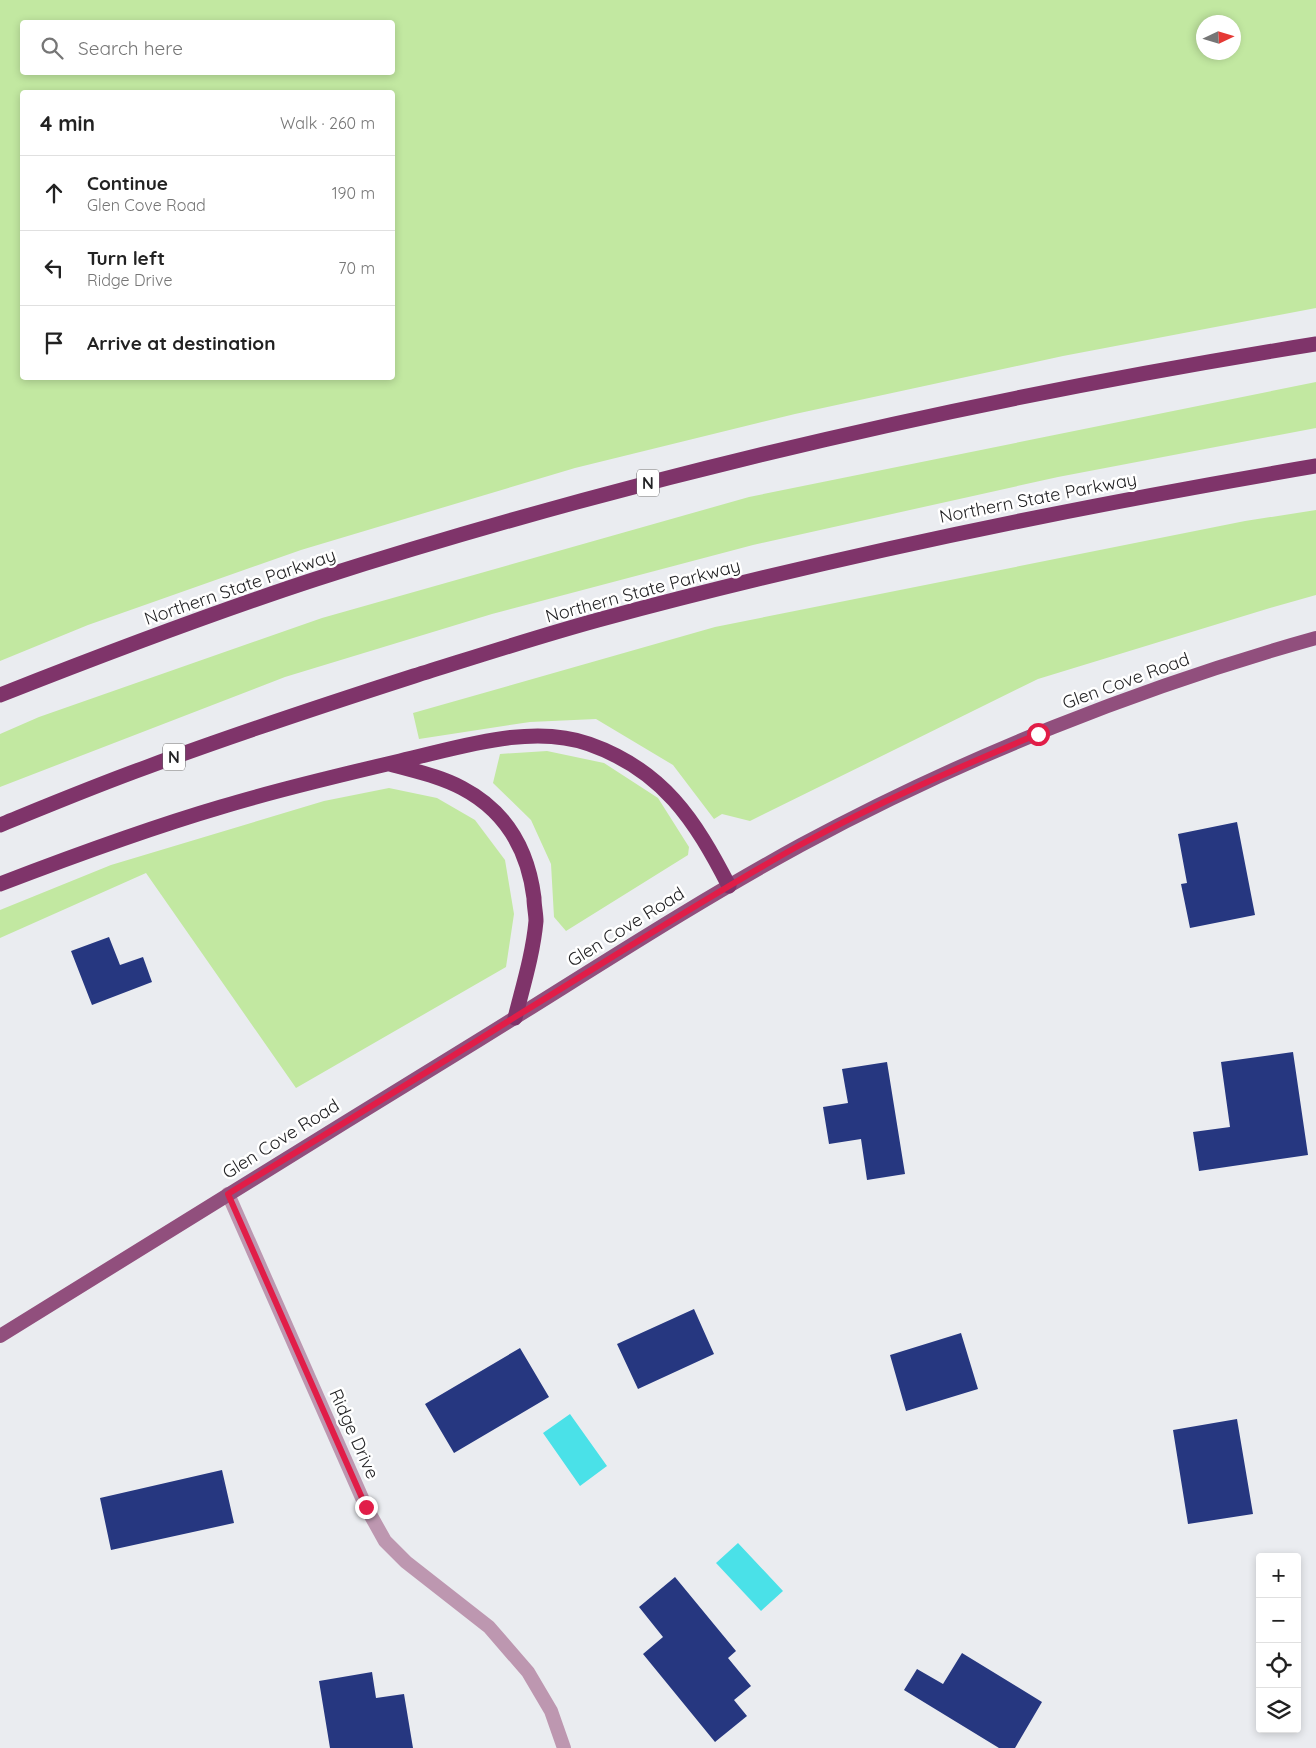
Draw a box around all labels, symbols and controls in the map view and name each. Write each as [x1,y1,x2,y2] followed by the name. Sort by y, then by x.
[1196,15,1241,60] north arrow
[20,20,395,75] search box
[38,34,66,62] icon: search
[78,36,183,60] text: Search here
[40,110,95,136] text: 4 min
[280,113,375,133] text: Walk · 260 m
[87,171,168,195] text: Continue
[40,179,68,207] icon: ahead
[332,183,375,203] text: 190 m
[87,195,206,215] text: Glen Cove Road
[87,246,165,270] text: Turn left
[40,254,68,282] icon: left
[338,258,375,278] text: 70 m
[87,270,172,290] text: Ridge Drive
[40,329,68,357] icon: arrive
[87,331,276,355] text: Arrive at destination
[937,467,1139,528] street label: Northern State Parkway
[637,469,659,496] road number: N
[141,543,338,630] street label: Northern State Parkway
[543,553,743,628] street label: Northern State Parkway
[1059,647,1193,714] street label: Glen Cove Road
[1027,723,1050,746] route start
[163,744,185,770] road number: N
[563,881,689,972] street label: Glen Cove Road
[218,1093,344,1184] street label: Glen Cove Road
[324,1385,385,1482] street label: Ridge Drive
[355,1496,378,1519] route end
[1256,1553,1301,1733] map controls
[1256,1553,1301,1598] button: +
[1256,1598,1301,1643] button: −
[1256,1643,1301,1688] button: locate
[1256,1688,1301,1733] button: layers

